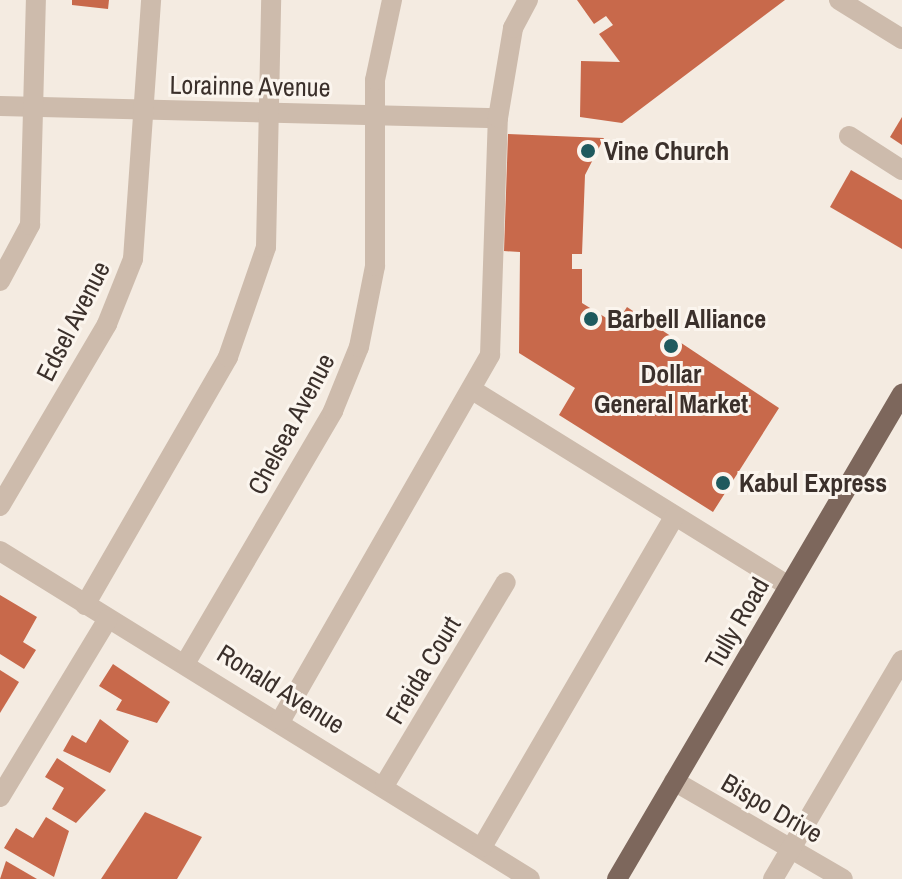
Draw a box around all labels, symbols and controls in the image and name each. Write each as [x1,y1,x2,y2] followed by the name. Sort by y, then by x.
[169,69,331,103] street label: Lorainne Avenue
[604,135,729,167] place label: Vine Church
[579,142,597,160] marker: Vine Church
[29,255,117,387] street label: Edsel Avenue
[607,303,767,335] place label: Barbell Alliance
[582,310,600,328] marker: Barbell Alliance
[662,337,680,355] marker: Dollar General Market
[241,348,341,500] street label: Chelsea Avenue
[594,358,748,420] place label: Dollar General Market
[739,467,887,499] place label: Kabul Express
[714,474,732,492] marker: Kabul Express
[698,572,776,674] street label: Tully Road
[379,611,467,729] street label: Freida Court
[211,637,351,741] street label: Ronald Avenue
[716,767,828,849] street label: Bispo Drive

